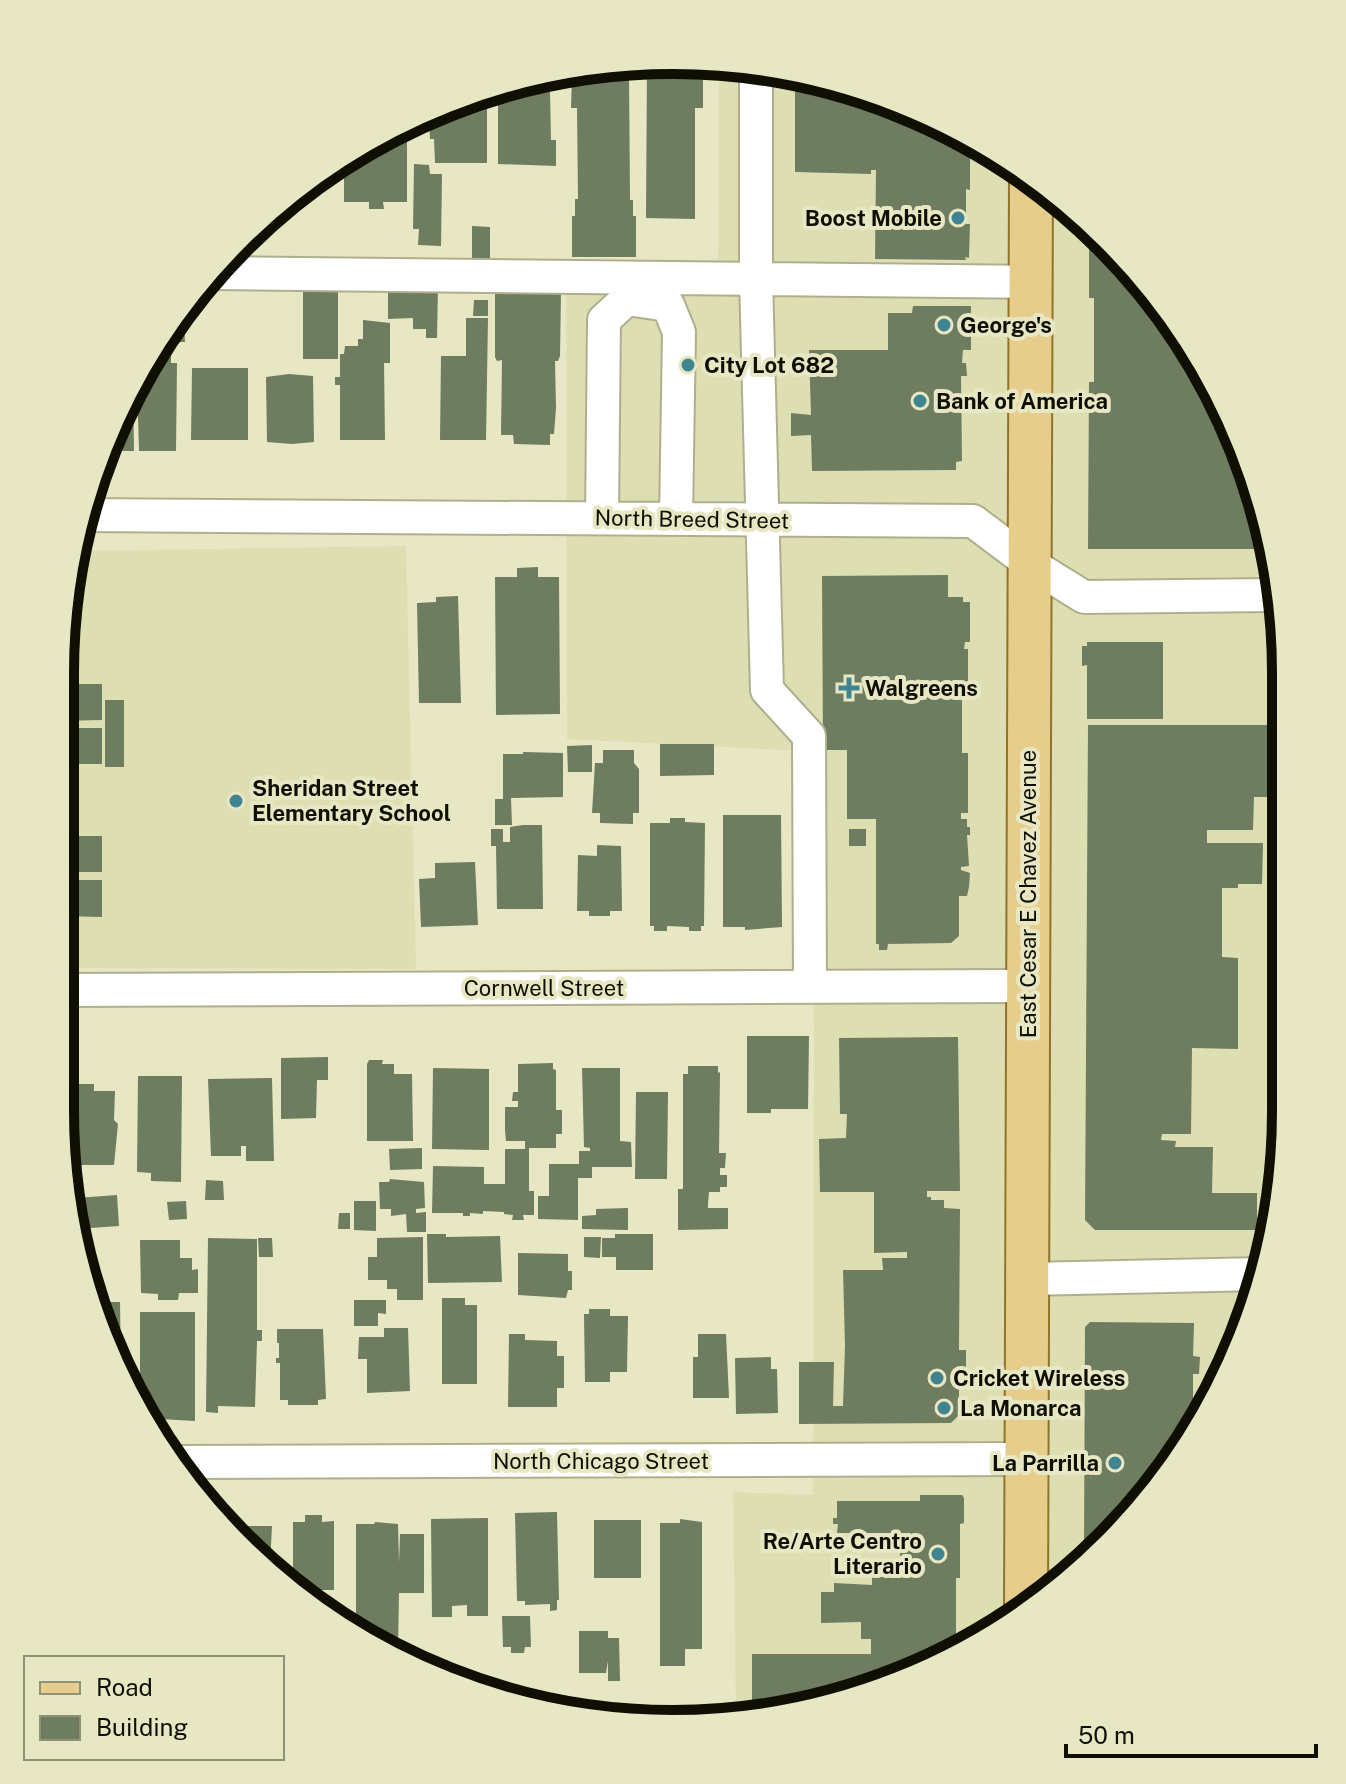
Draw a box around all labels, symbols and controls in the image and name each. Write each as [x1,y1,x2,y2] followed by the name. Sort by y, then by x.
[805,205,942,231] place label: Boost Mobile
[949,209,967,227] marker: Boost Mobile
[960,312,1052,338] place label: George's
[935,316,953,334] marker: George's
[704,352,834,378] place label: City Lot 682
[679,356,697,374] marker: City Lot 682
[936,388,1108,414] place label: Bank of America
[911,392,929,410] marker: Bank of America
[594,504,790,534] street label: North Breed Street
[865,675,978,701] place label: Walgreens
[840,679,858,697] marker: Walgreens
[1015,750,1041,1038] street label: East Cesar E Chavez Avenue
[252,775,451,826] place label: Sheridan Street Elementary School
[227,792,245,810] marker: Sheridan Street Elementary School
[464,975,624,1001] street label: Cornwell Street
[953,1365,1125,1391] place label: Cricket Wireless
[928,1369,946,1387] marker: Cricket Wireless
[960,1395,1081,1421] place label: La Monarca
[935,1399,953,1417] marker: La Monarca
[493,1448,709,1474] street label: North Chicago Street
[992,1450,1099,1476] place label: La Parrilla
[1106,1454,1124,1472] marker: La Parrilla
[763,1528,922,1579] place label: Re/Arte Centro Literario
[929,1545,947,1563] marker: Re/Arte Centro Literario
[24,1656,284,1760] legend
[96,1673,153,1701] text: Road
[1066,1708,1316,1758] scale bar
[96,1713,188,1741] text: Building
[1078,1721,1135,1749] text: 50 m

